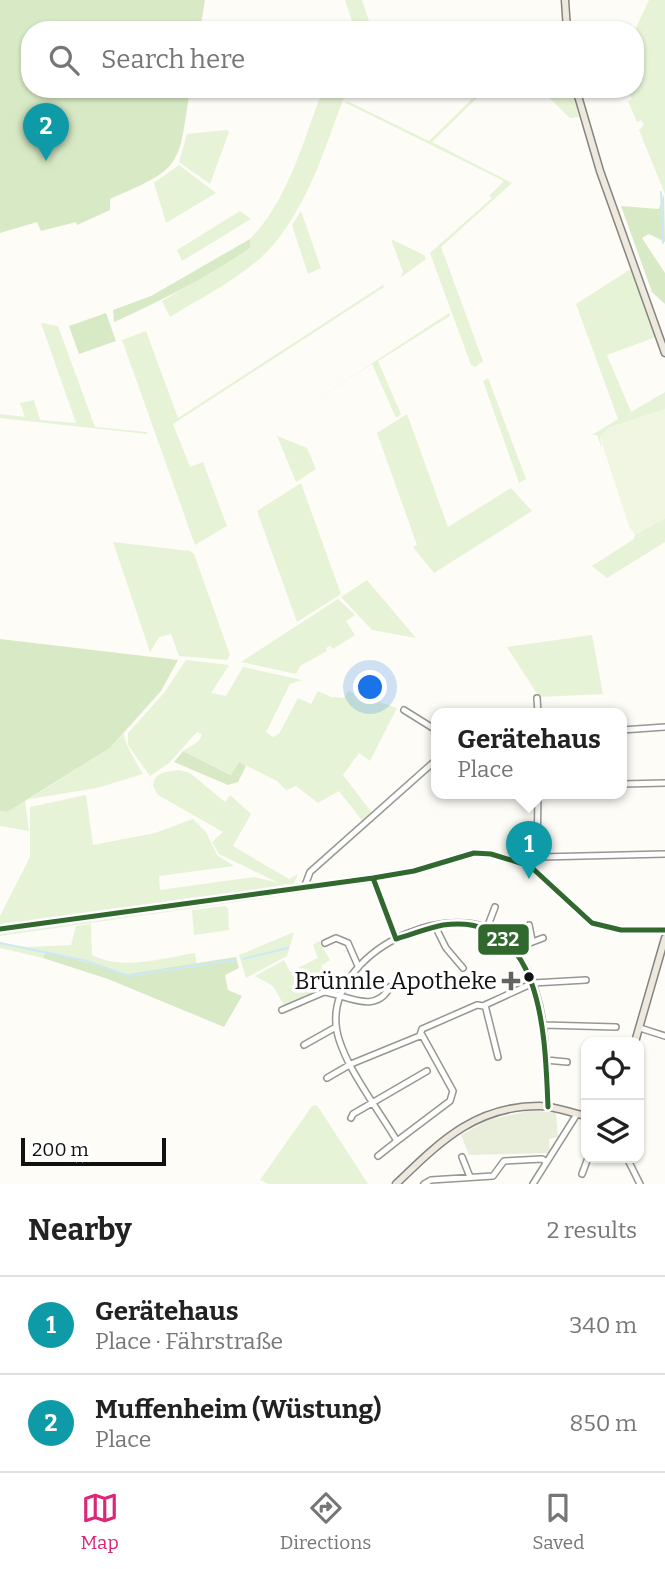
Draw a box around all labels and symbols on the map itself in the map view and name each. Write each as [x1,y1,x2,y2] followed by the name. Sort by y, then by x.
[23,103,69,161] pin: 2
[353,670,387,704] your location
[506,821,552,879] pin: 1
[477,923,530,956] line badge: 232
[487,928,519,951] text: 232
[294,967,497,995] place label: Brünnle Apotheke
[522,970,536,984] unlabelled marker
[503,973,519,989] marker: Brünnle Apotheke
[21,1135,166,1167] scale bar

